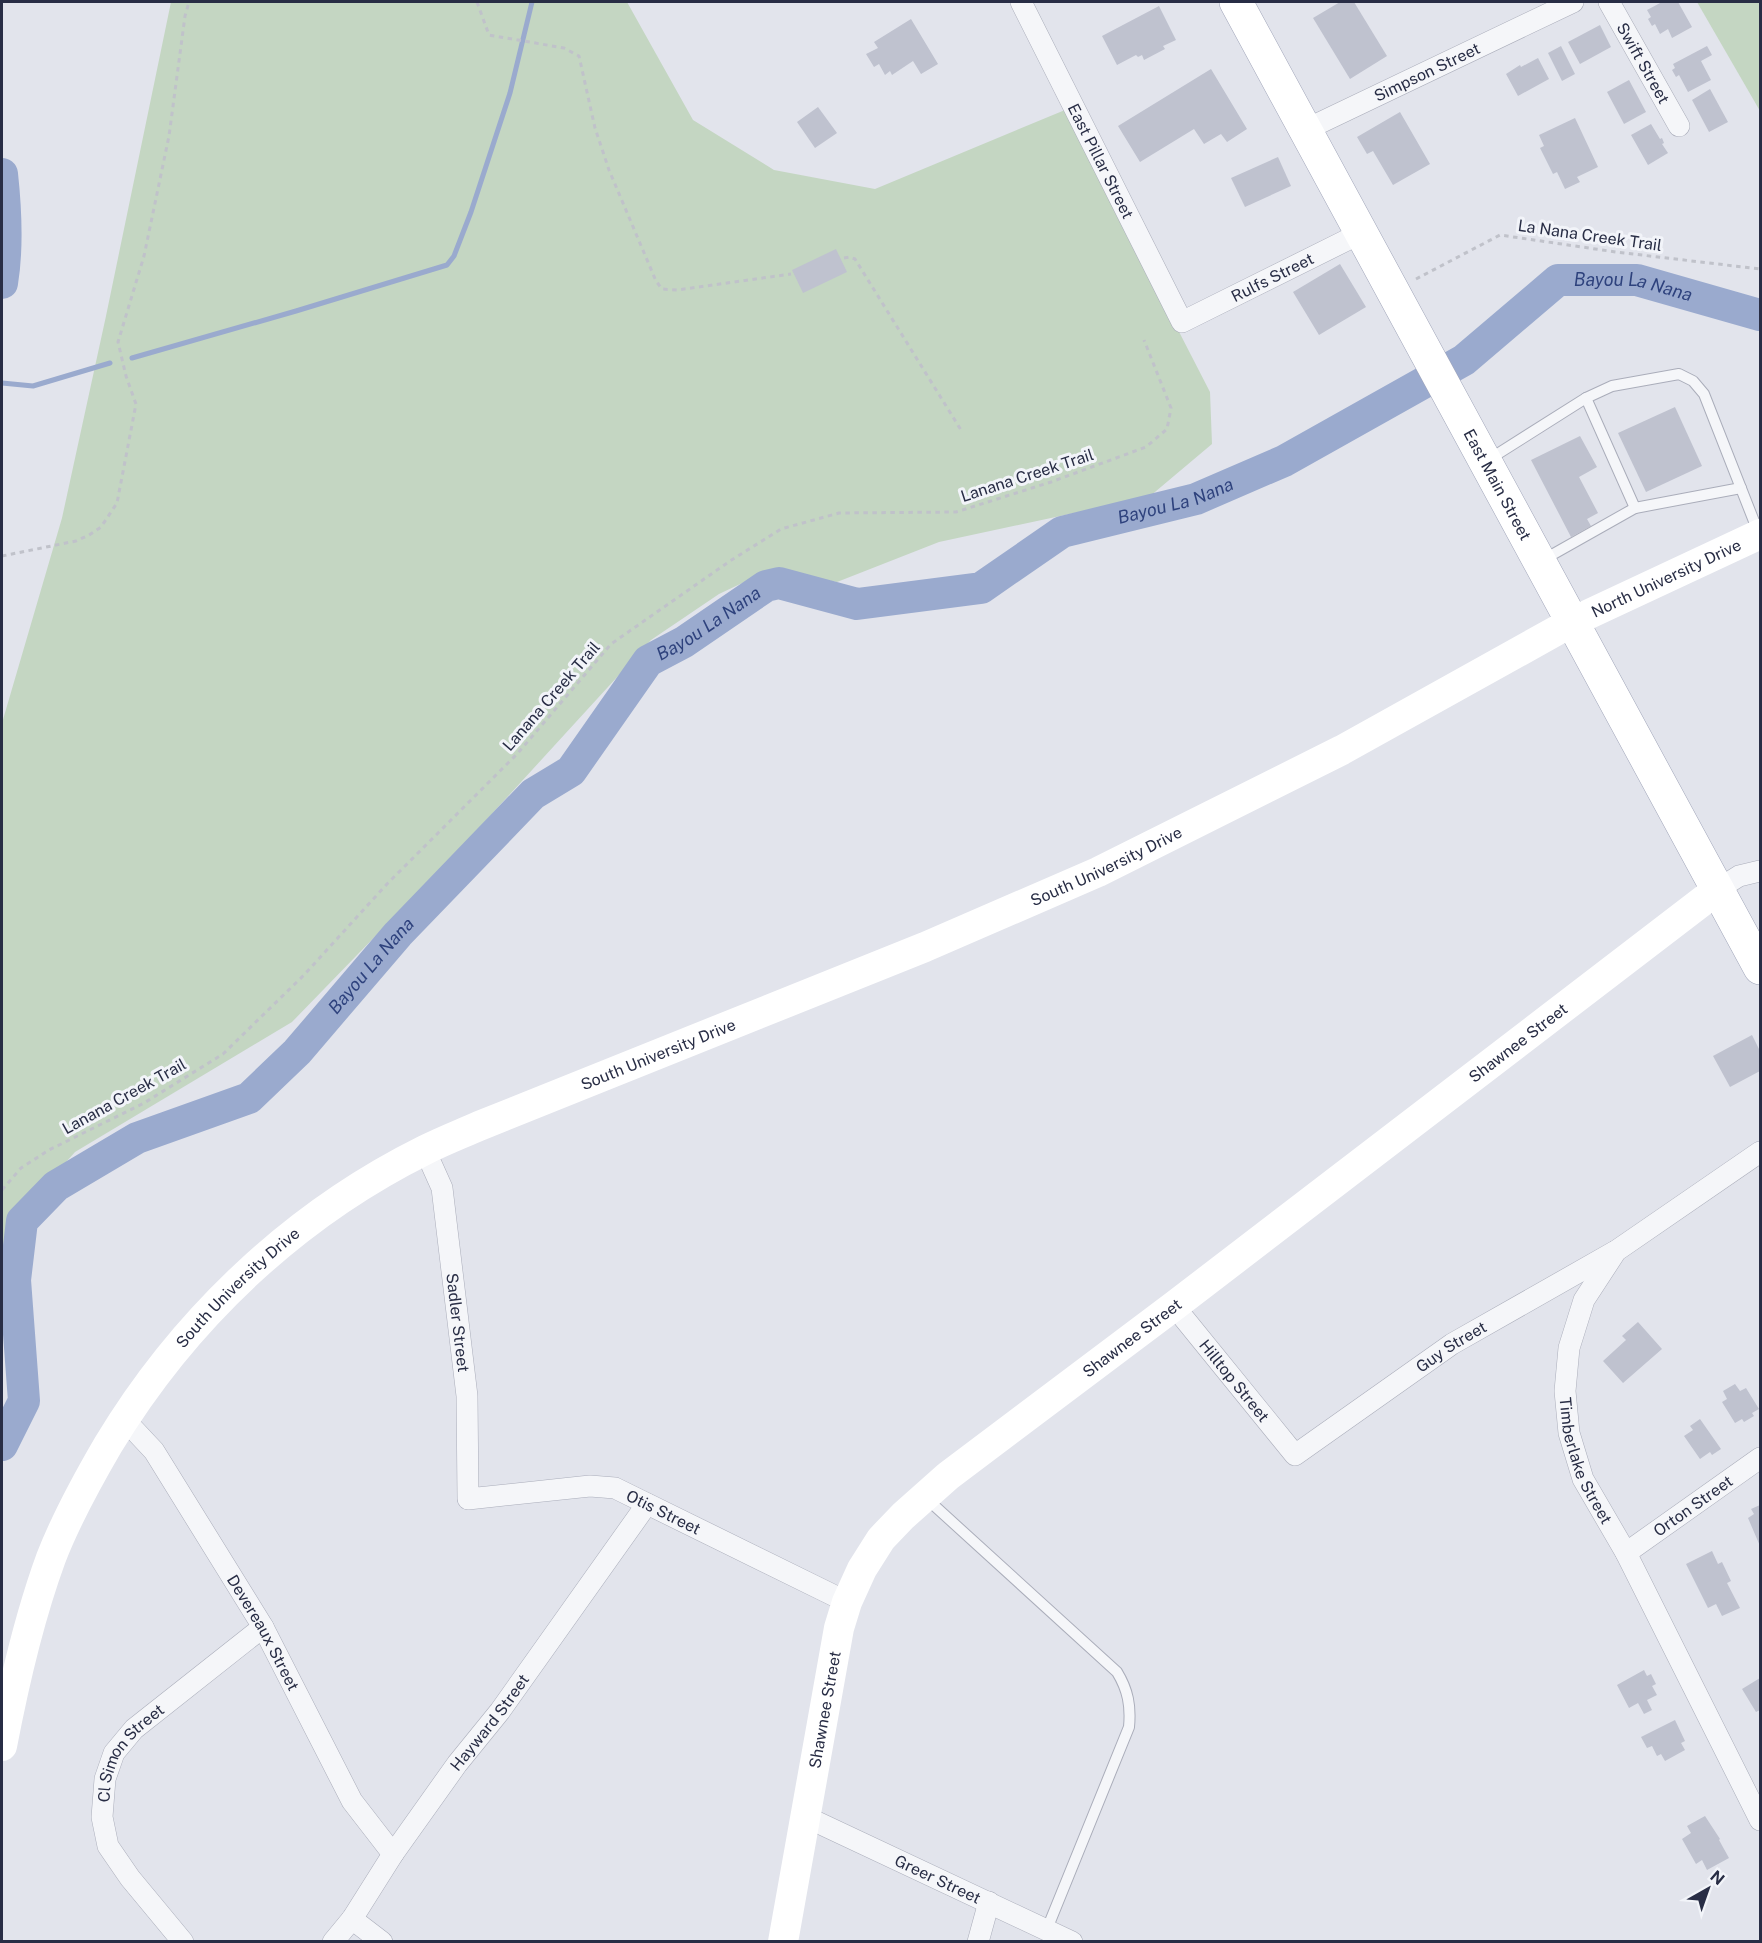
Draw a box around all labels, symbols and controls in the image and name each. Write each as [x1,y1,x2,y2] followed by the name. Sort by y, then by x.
[1613,19,1673,107] street label: Swift Street
[1371,39,1483,106] street label: Simpson Street
[1064,101,1137,222] street label: East Pillar Street
[1517,216,1663,255] street label: La Nana Creek Trail
[1228,249,1317,306] street label: Rulfs Street
[1574,269,1695,305] water label: Bayou La Nana
[1460,426,1535,544] street label: East Main Street
[958,445,1096,506] street label: Lanana Creek Trail
[1115,473,1236,528] water label: Bayou La Nana
[1588,535,1744,622] street label: North University Drive
[653,582,764,665] water label: Bayou La Nana
[499,638,604,755] street label: Lanana Creek Trail
[1028,823,1185,910] street label: South University Drive
[324,913,418,1018] water label: Bayou La Nana
[1465,999,1571,1087] street label: Shawnee Street
[578,1015,738,1094] street label: South University Drive
[59,1054,190,1138] street label: Lanana Creek Trail
[172,1224,303,1352] street label: South University Drive
[442,1272,473,1373] street label: Sadler Street
[1079,1295,1185,1381] street label: Shawnee Street
[1412,1317,1490,1377] street label: Guy Street
[1195,1336,1273,1426] street label: Hilltop Street
[1556,1396,1616,1527] street label: Timberlake Street
[1650,1471,1736,1541] street label: Orton Street
[623,1486,704,1539] street label: Otis Street
[223,1571,303,1694] street label: Devereaux Street
[805,1650,845,1770] street label: Shawnee Street
[446,1671,533,1775] street label: Hayward Street
[94,1700,168,1803] street label: Cl Simon Street
[892,1851,984,1908] street label: Greer Street
[1678,1859,1738,1919] north arrow
[1706,1867,1728,1889] text: N

